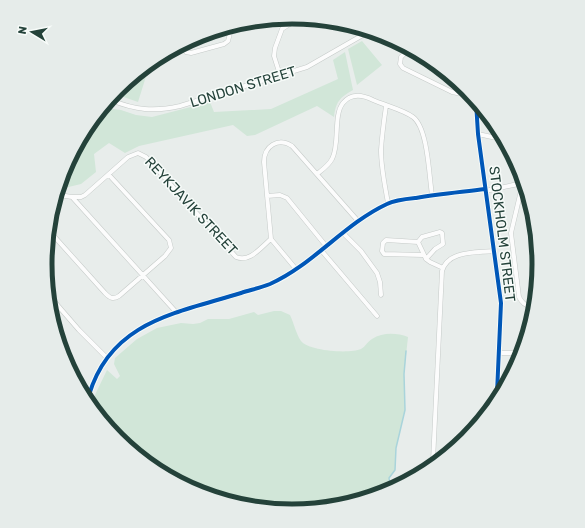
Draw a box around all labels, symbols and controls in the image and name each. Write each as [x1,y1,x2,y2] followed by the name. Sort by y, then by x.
[12,12,52,52] north arrow
[16,25,30,35] text: N
[188,63,298,111] street label: LONDON STREET
[141,153,241,259] street label: REYKJAVIK STREET
[485,165,519,303] street label: STOCKHOLM STREET

